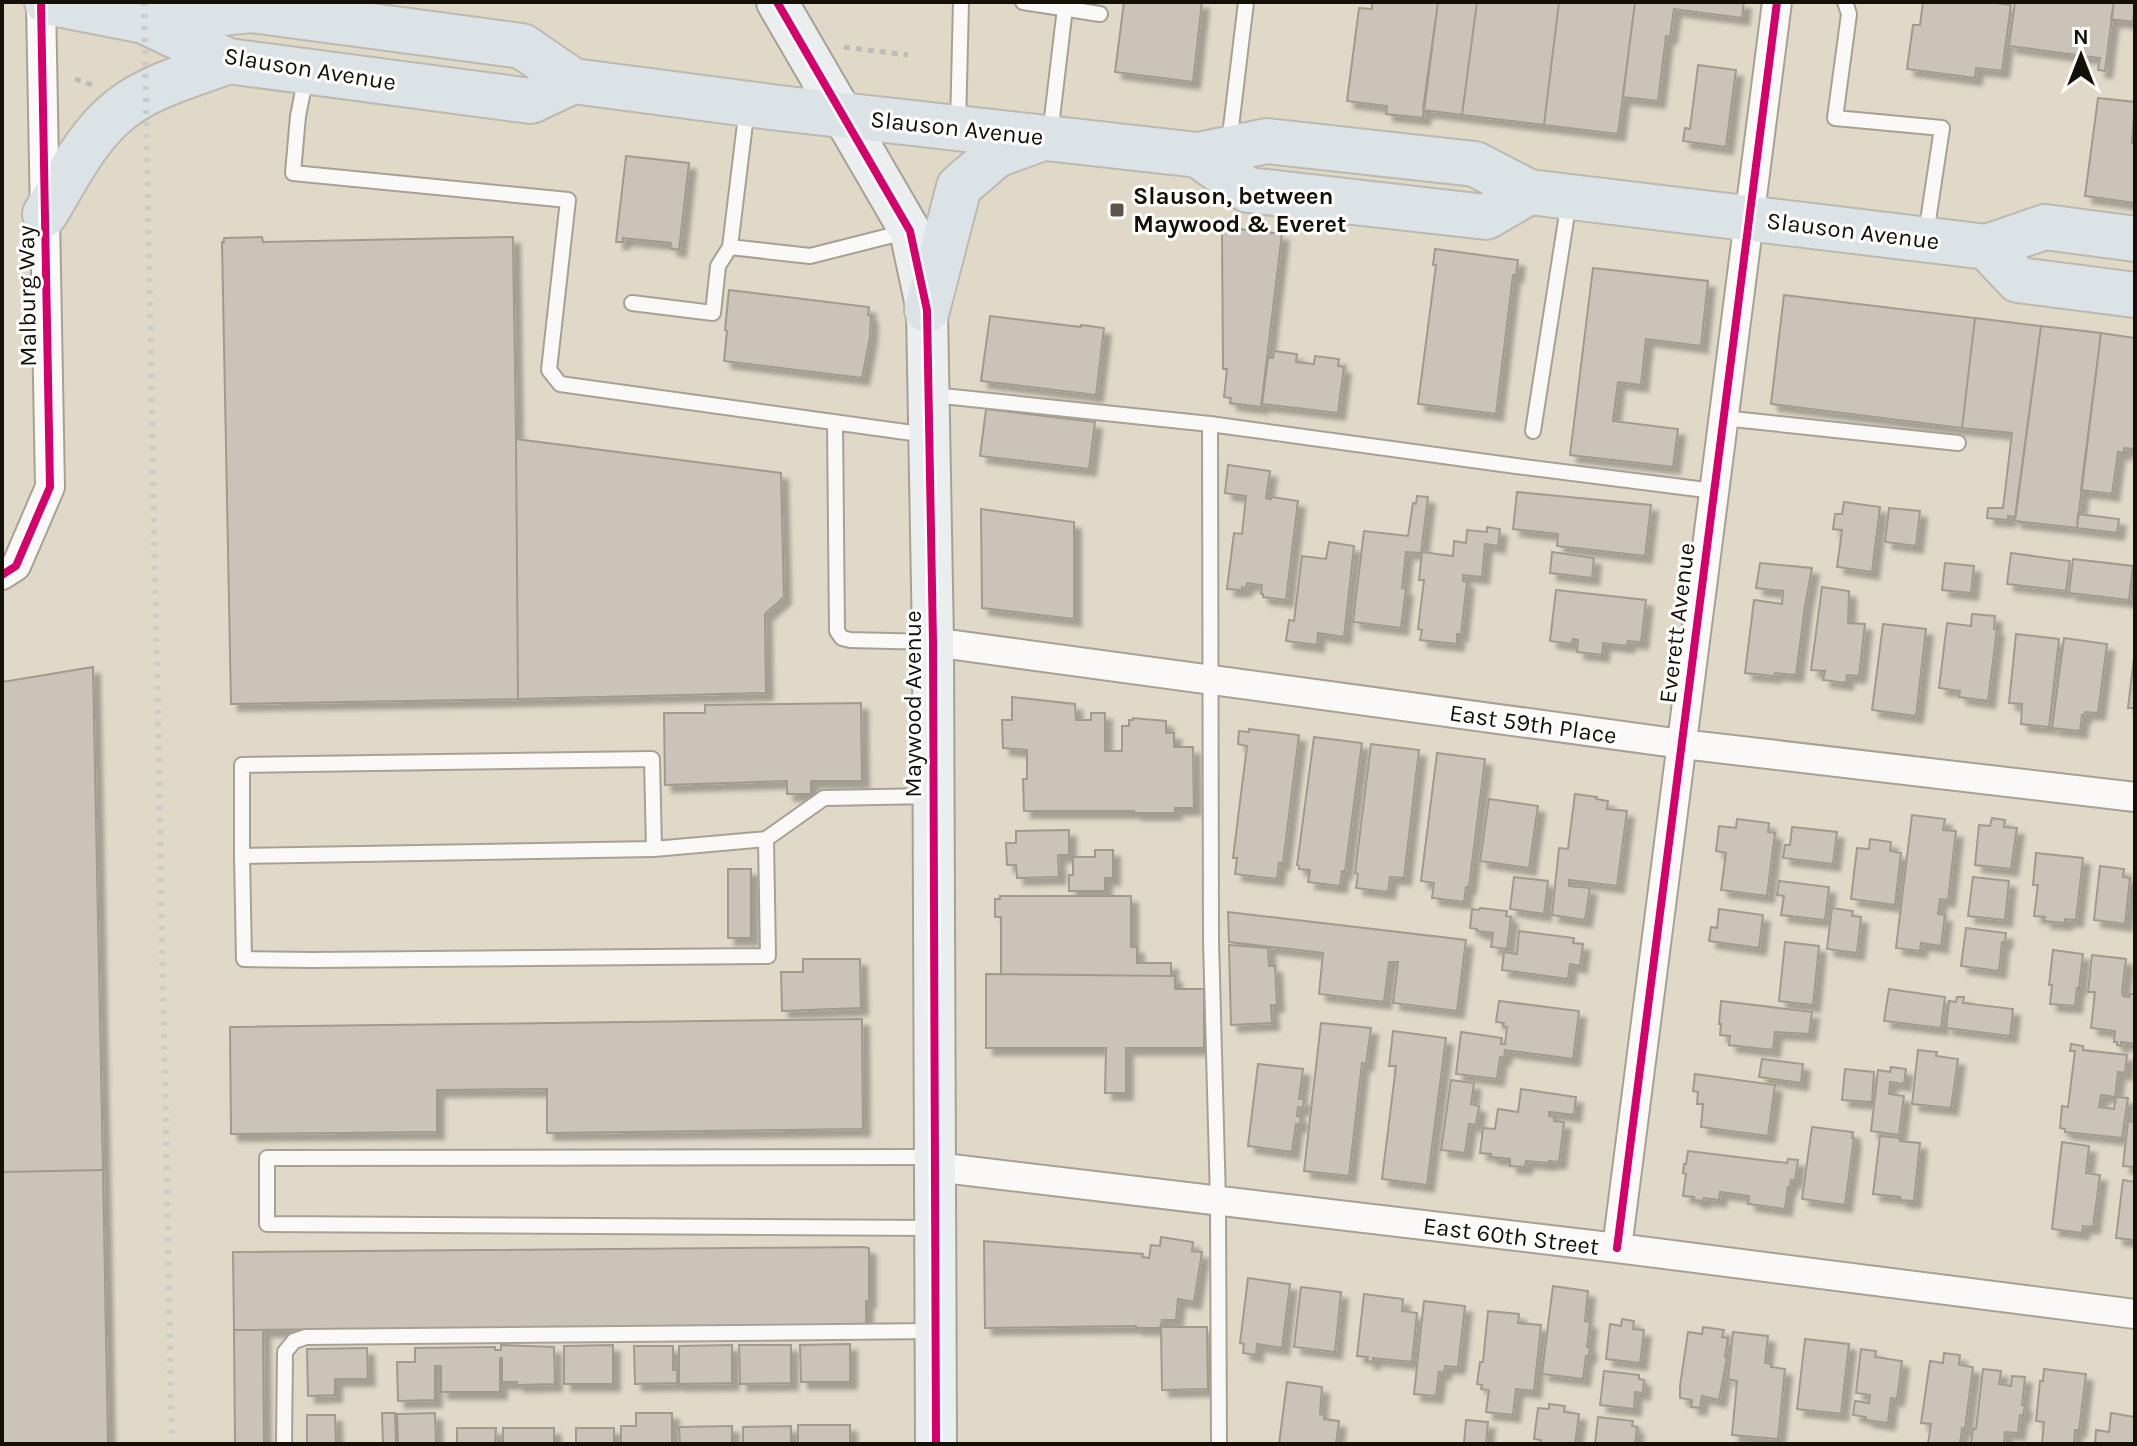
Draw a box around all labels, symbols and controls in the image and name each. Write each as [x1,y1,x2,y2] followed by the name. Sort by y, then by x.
[2041,16,2121,96] north arrow
[2073,24,2089,50] text: N
[222,42,398,96] street label: Slauson Avenue
[869,105,1045,151] street label: Slauson Avenue
[1133,182,1346,238] place label: Slauson, between Maywood & Everet
[1108,201,1126,219] marker: Slauson, between Maywood & Everet
[1765,207,1941,255] street label: Slauson Avenue
[12,225,42,367] street label: Malburg Way
[1653,541,1701,705] street label: Everett Avenue
[899,610,927,798] street label: Maywood Avenue
[1448,698,1618,750] street label: East 59th Place
[1421,1211,1601,1261] street label: East 60th Street

